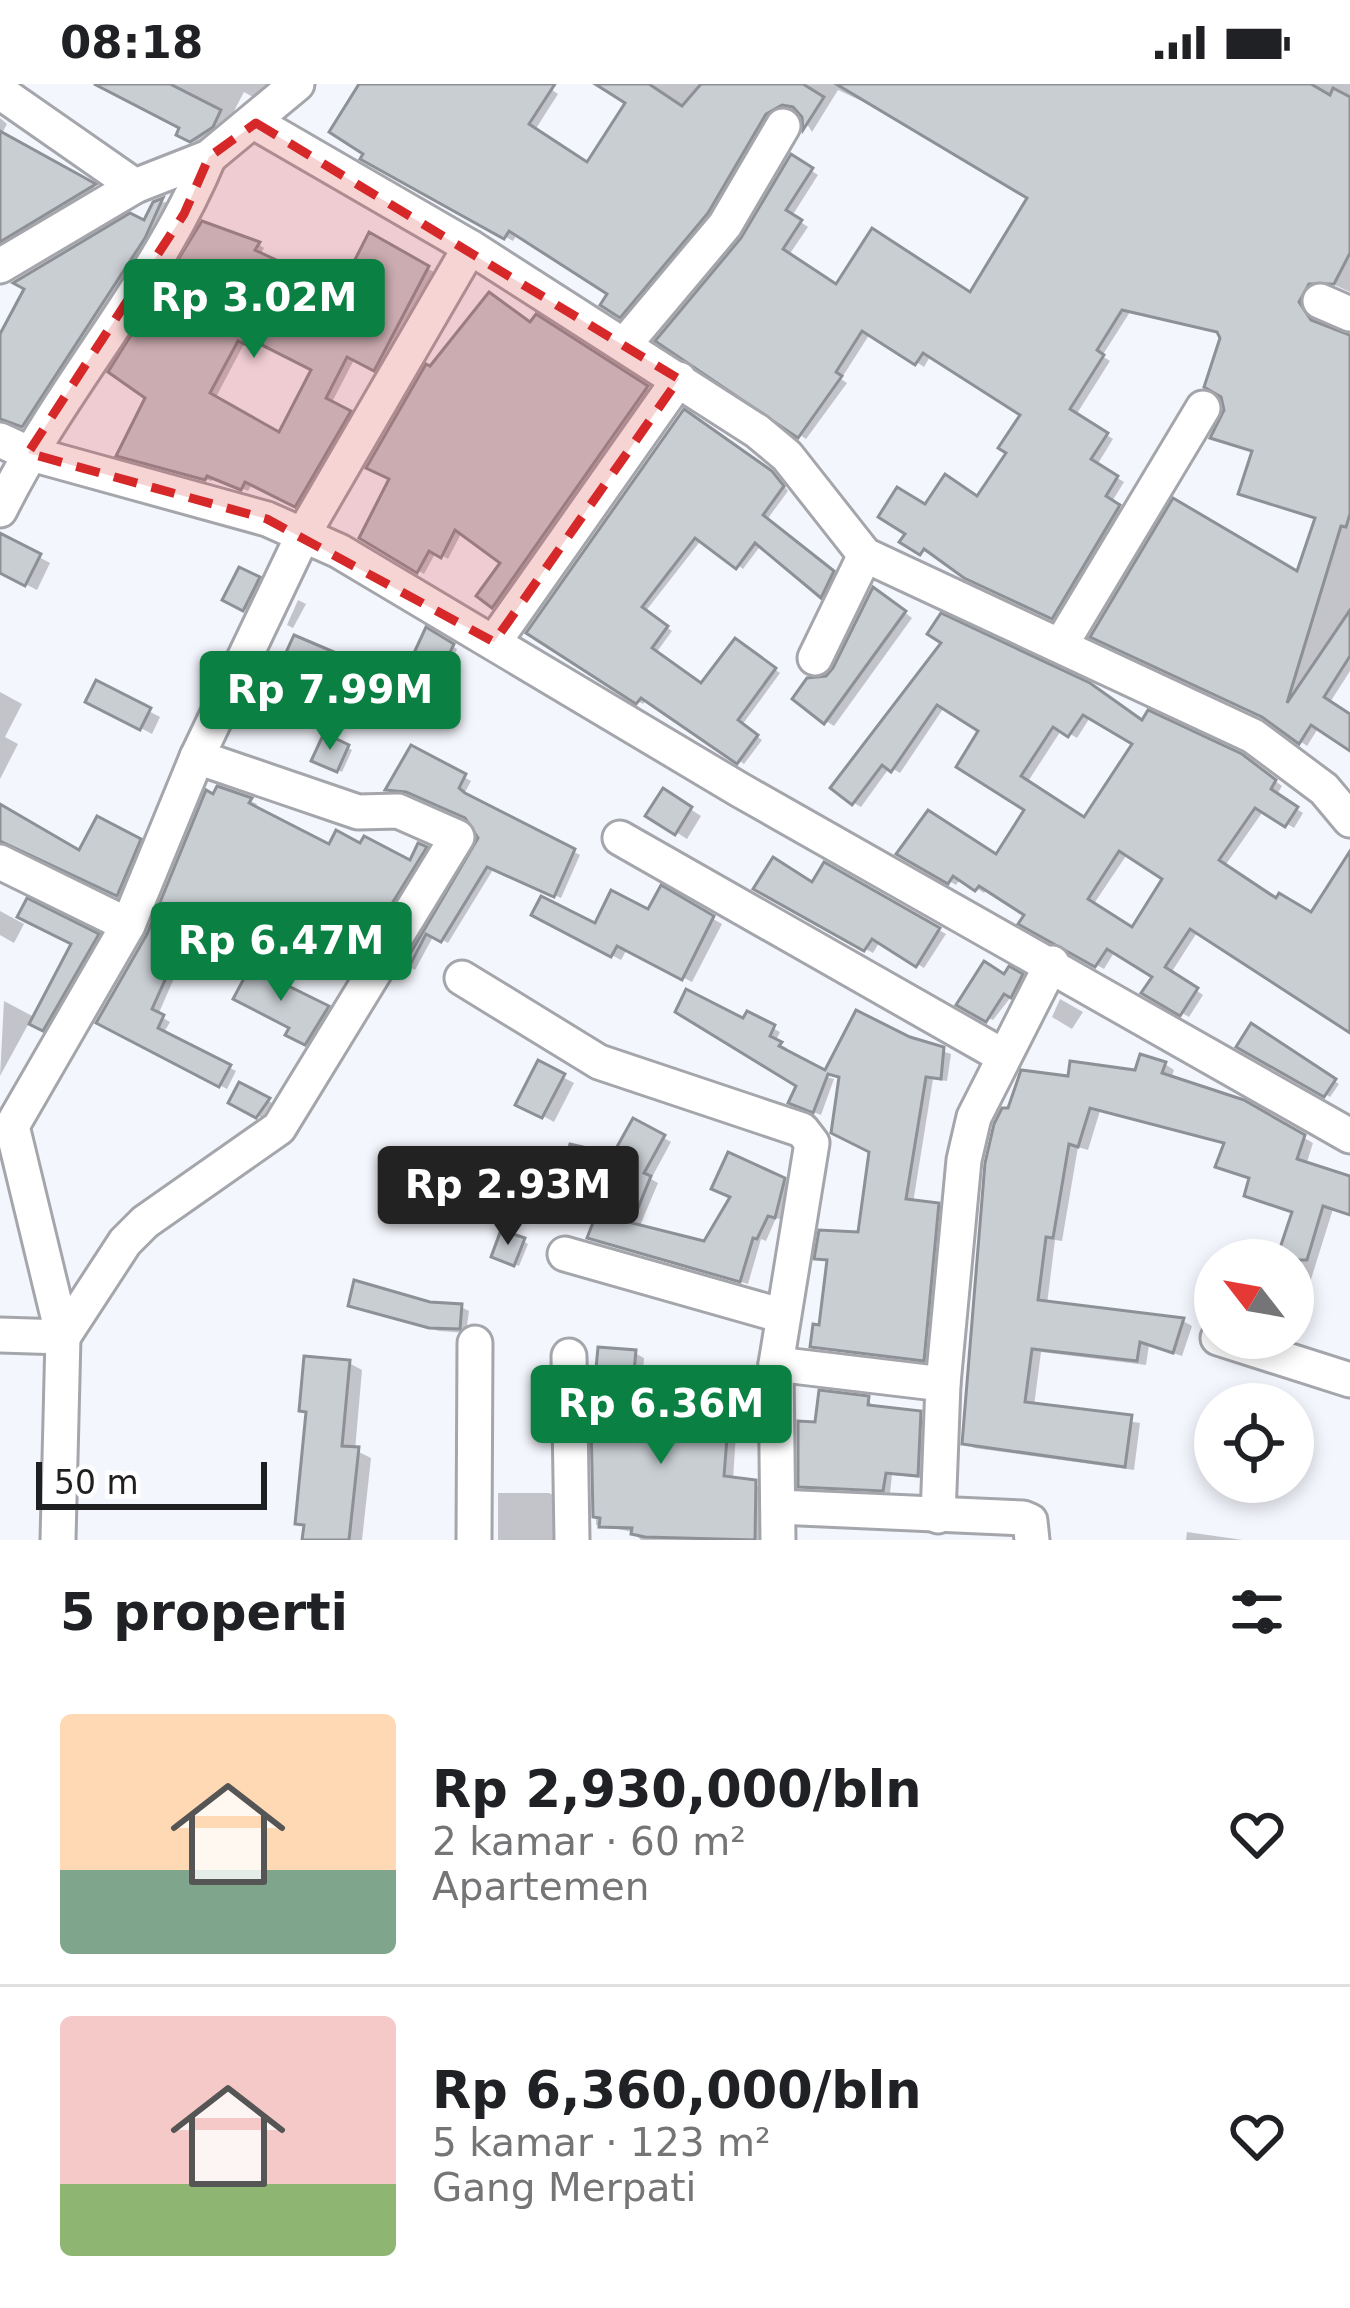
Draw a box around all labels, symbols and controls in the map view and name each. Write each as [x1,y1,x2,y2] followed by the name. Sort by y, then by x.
[60,16,203,69] text: 08:18
[130,259,378,361] pin: Rp 3.02M
[151,275,357,320] text: Rp 3.02M
[206,651,454,753] pin: Rp 7.99M
[227,667,433,712] text: Rp 7.99M
[157,902,405,1004] pin: Rp 6.47M
[178,918,384,963] text: Rp 6.47M
[384,1146,632,1248] pin: Rp 2.93M
[405,1162,611,1207] text: Rp 2.93M
[1194,1239,1314,1359] north arrow
[1194,1239,1314,1503] map controls
[537,1365,785,1467] pin: Rp 6.36M
[558,1381,764,1426] text: Rp 6.36M
[1194,1383,1314,1503] button: locate
[36,1456,267,1509] scale bar
[54,1463,139,1502] text: 50 m
[1224,1579,1290,1645] icon: filters
[60,1583,348,1642] text: 5 properti
[432,1760,922,1819] text: Rp 2,930,000/bln
[156,1762,300,1906] icon: home
[1224,1801,1290,1867] icon: heart
[432,1819,746,1864] text: 2 kamar · 60 m²
[432,1864,649,1909] text: Apartemen
[432,2061,922,2120] text: Rp 6,360,000/bln
[156,2064,300,2208] icon: home
[1224,2103,1290,2169] icon: heart
[432,2120,771,2165] text: 5 kamar · 123 m²
[432,2165,696,2210] text: Gang Merpati

